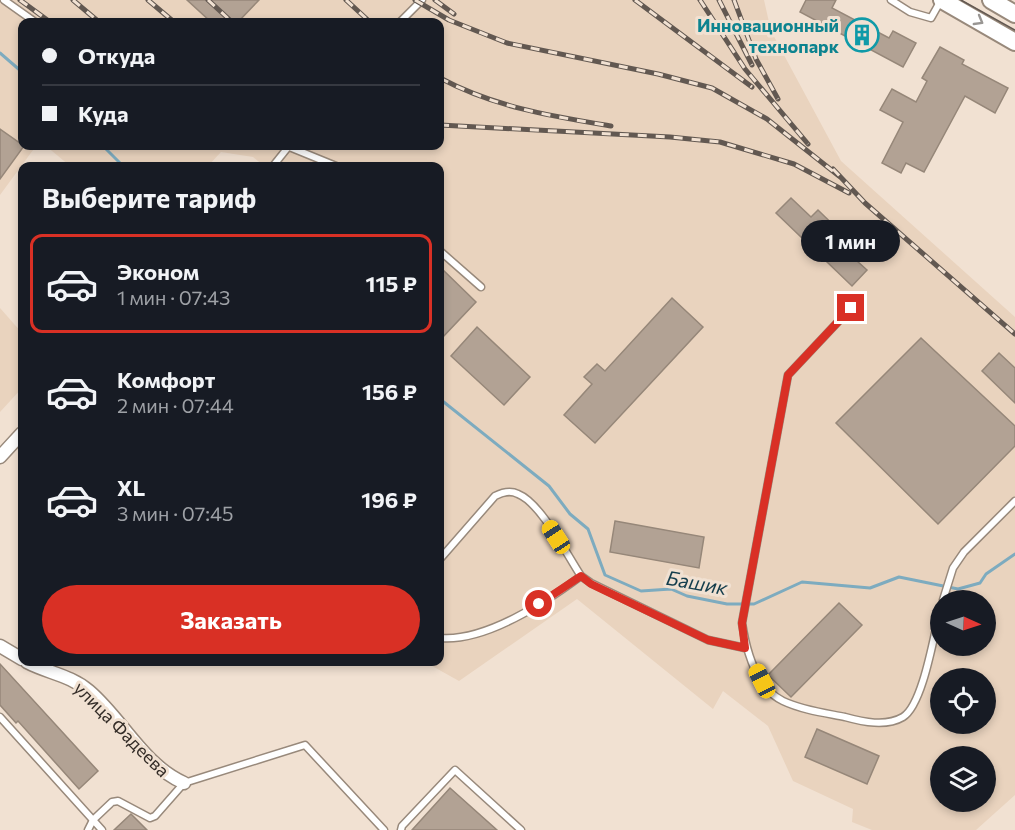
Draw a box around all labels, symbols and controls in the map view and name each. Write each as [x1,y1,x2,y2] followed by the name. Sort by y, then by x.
[697,14,840,57] place label: Инновационный технопарк
[973,14,983,25] one-way arrow
[844,17,880,53] building icon: Инновационный технопарк
[78,42,155,69] text: Откуда
[78,100,128,127] text: Куда
[42,181,256,214] text: Выберите тариф
[802,221,900,263] callout: 1 мин
[825,229,876,253] text: 1 мин
[45,257,99,311] icon: car
[117,258,199,285] text: Эконом
[366,270,417,297] text: 115 ₽
[117,285,231,309] text: 1 мин · 07:43
[837,294,864,321] route end
[45,365,99,419] icon: car
[117,366,215,393] text: Комфорт
[362,378,417,405] text: 156 ₽
[117,393,234,417] text: 2 мин · 07:44
[45,473,99,527] icon: car
[117,474,145,501] text: XL
[361,486,417,513] text: 196 ₽
[117,501,233,525] text: 3 мин · 07:45
[539,517,573,557] car
[665,565,731,599] water label: Башик
[42,585,420,654] button: Заказать
[525,590,552,617] route start
[930,590,996,656] north arrow
[930,590,996,812] map controls
[746,661,778,701] car
[930,668,996,734] button: locate
[70,677,174,781] street label: улица Фадеева
[930,746,996,812] button: layers

